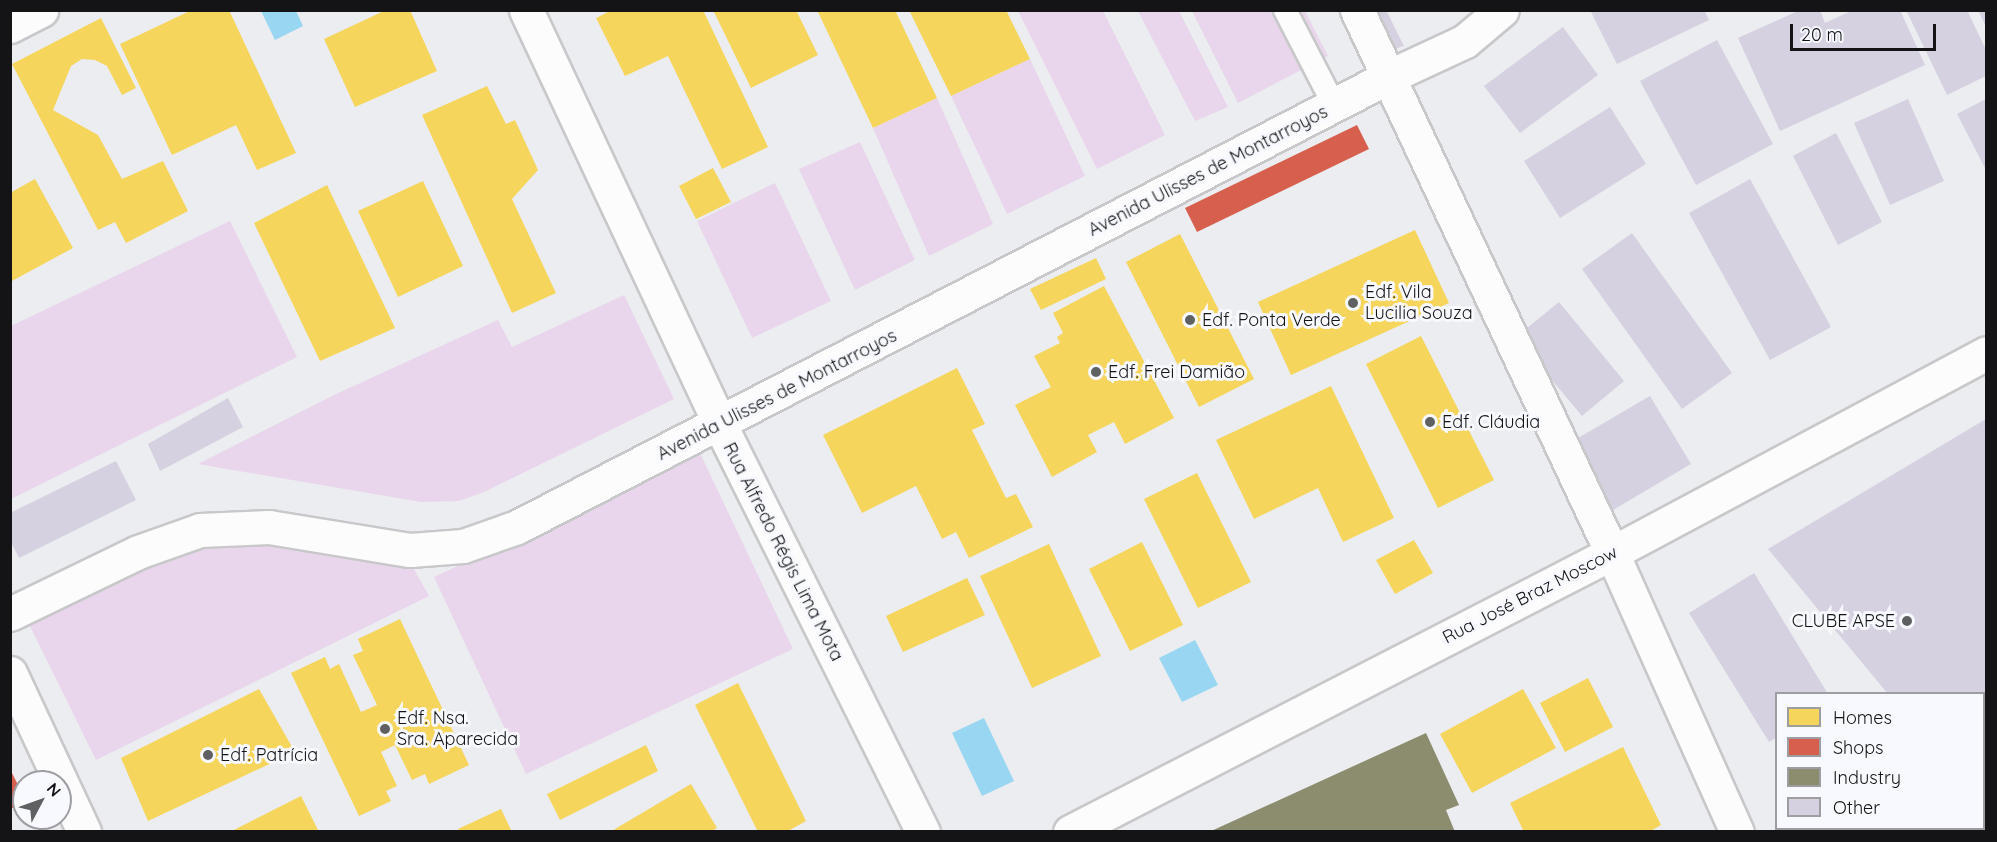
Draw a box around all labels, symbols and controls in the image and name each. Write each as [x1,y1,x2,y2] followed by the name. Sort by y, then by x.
[1793,12,1938,50] scale bar
[1801,23,1843,46] text: 20 m
[1085,101,1331,241] street label: Avenida Ulisses de Montarroyos
[1365,282,1473,324] place label: Edf. Vila Lucilia Souza
[1346,296,1360,310] marker: Edf. Vila Lucilia Souza
[1202,309,1341,331] place label: Edf. Ponta Verde
[1183,313,1197,327] marker: Edf. Ponta Verde
[654,325,900,465] street label: Avenida Ulisses de Montarroyos
[1108,361,1245,383] place label: Edf. Frei Damião
[1089,365,1103,379] marker: Edf. Frei Damião
[1442,411,1540,433] place label: Edf. Cláudia
[1423,415,1437,429] marker: Edf. Cláudia
[718,439,848,665] street label: Rua Alfredo Régis Lima Mota
[1439,541,1621,649] street label: Rua José Braz Moscow
[1792,610,1895,632] place label: CLUBE APSE
[1900,614,1914,628] marker: CLUBE APSE
[1775,692,1985,830] legend
[1833,706,1892,729] text: Homes
[397,708,518,750] place label: Edf. Nsa. Sra. Aparecida
[378,722,392,736] marker: Edf. Nsa. Sra. Aparecida
[1833,736,1884,759] text: Shops
[220,744,318,766] place label: Edf. Patrícia
[201,748,215,762] marker: Edf. Patrícia
[1833,766,1901,789] text: Industry
[12,770,72,830] north arrow
[43,778,65,800] text: N
[1833,796,1880,819] text: Other

